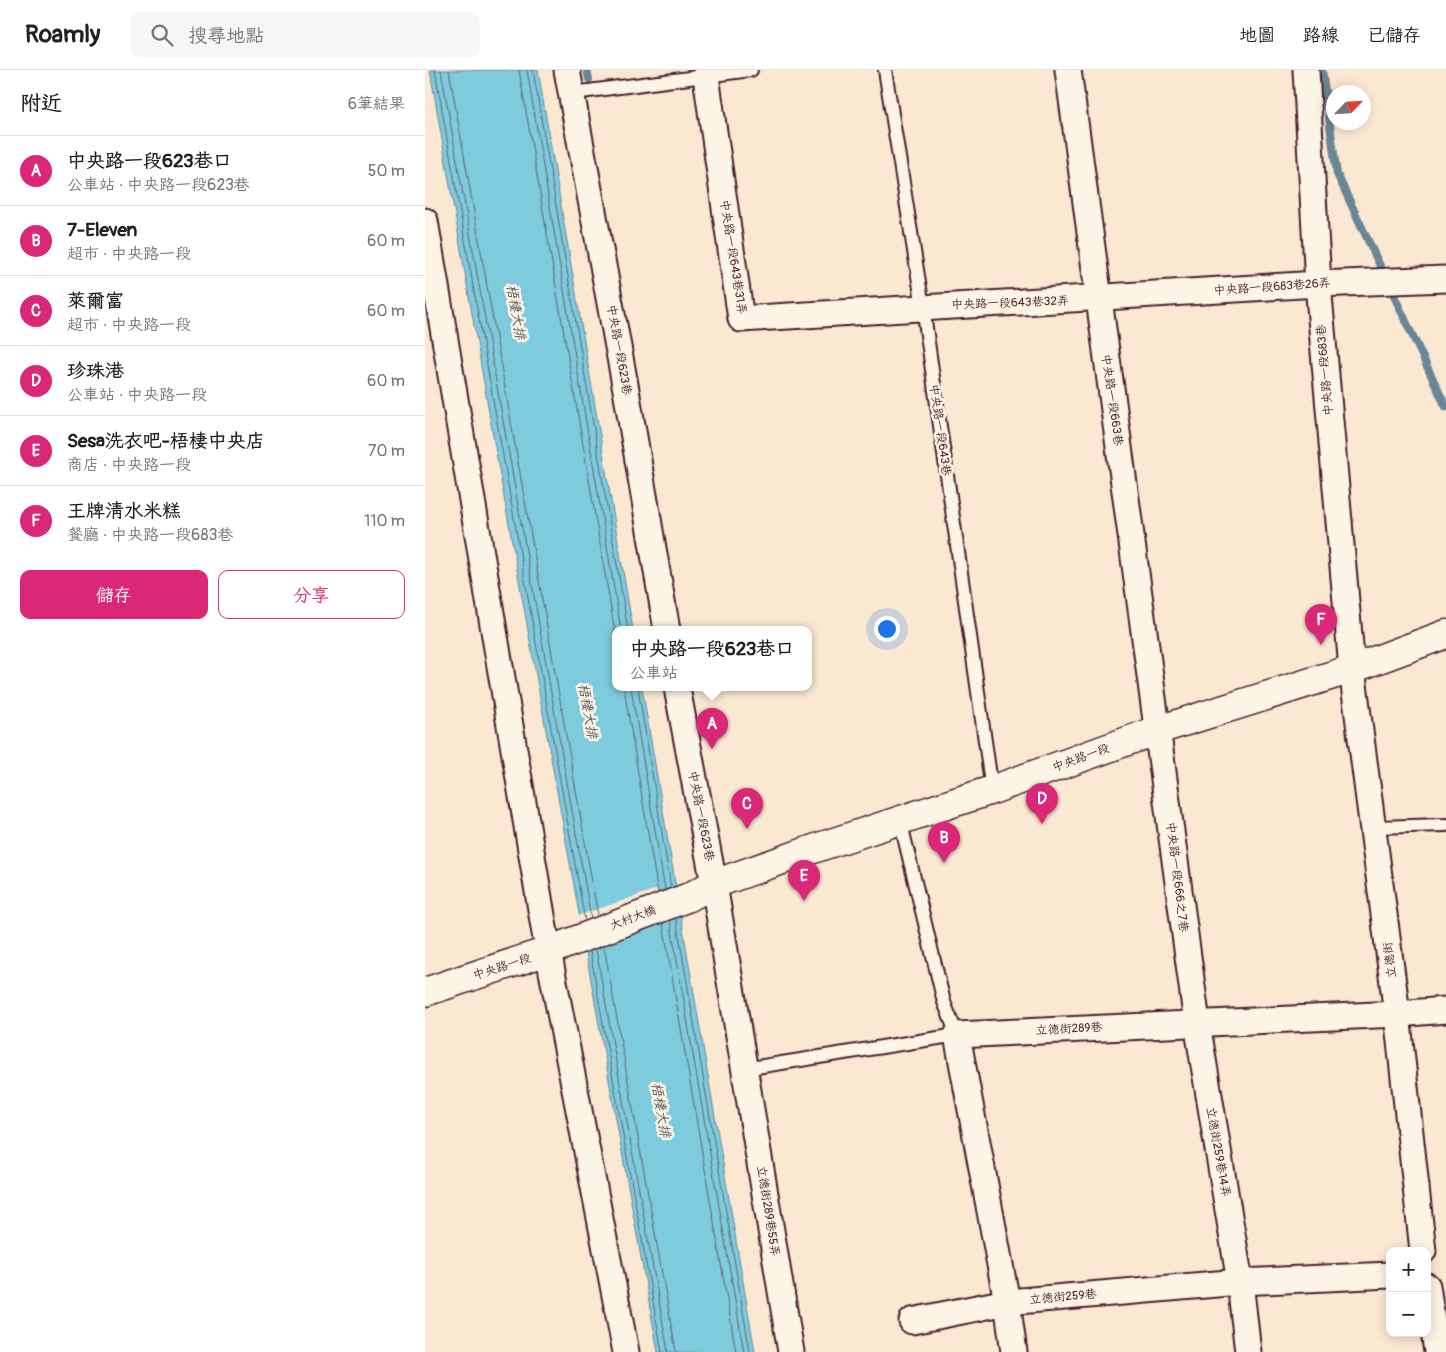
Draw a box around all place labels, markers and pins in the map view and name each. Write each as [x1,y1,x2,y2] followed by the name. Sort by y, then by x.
[1305,604,1337,645] pin: F
[696,708,728,749] pin: A
[1026,783,1058,824] pin: D
[731,788,763,829] pin: C
[928,822,960,863] pin: B
[788,860,820,901] pin: E

